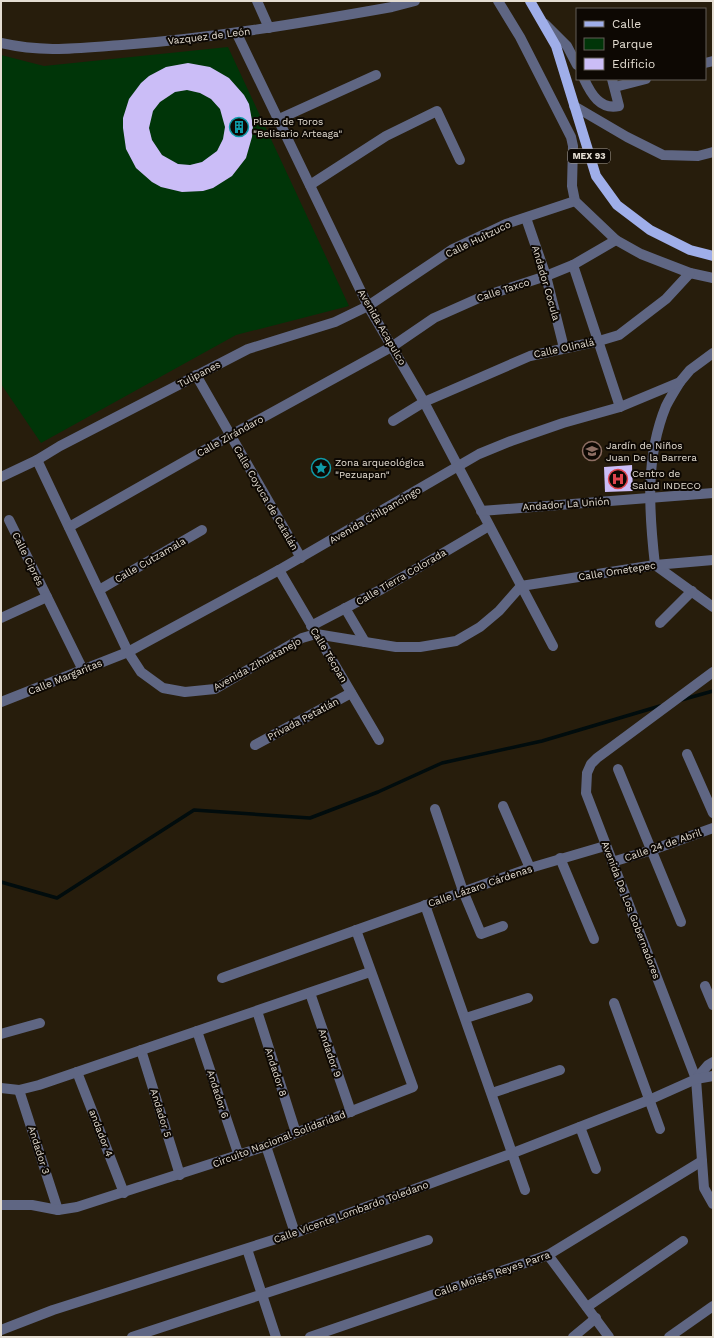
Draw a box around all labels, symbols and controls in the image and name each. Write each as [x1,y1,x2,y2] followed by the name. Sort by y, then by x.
[576,8,706,80] legend
[612,17,641,31] text: Calle
[167,25,251,47] street label: Vazquez de León
[612,37,653,51] text: Parque
[612,57,655,71] text: Edificio
[228,116,250,138] building icon: Plaza de Toros "Belisario Arteaga"
[253,116,342,139] place label: Plaza de Toros "Belisario Arteaga"
[568,149,610,163] road number: MEX 93
[444,218,512,260] street label: Calle Huitzuco
[530,244,562,322] street label: Andador Cocula
[475,276,531,304] street label: Calle Taxco
[356,287,408,367] street label: Avenida Acapulco
[533,336,596,360] street label: Calle Olinalá
[176,359,222,389] street label: Tulipanes
[195,413,265,459] street label: Calle Zirándaro
[581,440,603,462] school or university icon: Jardín de Niños Juan De la Barrera
[606,440,697,463] place label: Jardín de Niños Juan De la Barrera
[232,444,300,552] street label: Calle Coyuca de Catalán
[310,457,332,479] place icon: Zona arqueológica "Pezuapan"
[335,457,425,480] place label: Zona arqueológica "Pezuapan"
[607,468,629,490] hospital icon: Centro de Salud INDECO
[632,468,701,491] place label: Centro de Salud INDECO
[327,484,423,546] street label: Avenida Chilpancingo
[522,495,610,513] street label: Andador La Unión
[10,530,46,588] street label: Calle Ciprés
[113,535,188,585] street label: Calle Cutzamala
[354,547,448,607] street label: Calle Tierra Colorada
[578,559,657,583] street label: Calle Ometepec
[308,626,350,684] street label: Calle Técpan
[211,635,303,693] street label: Avenida Zihuatanejo
[26,657,104,697] street label: Calle Margaritas
[266,696,340,742] street label: Privada Petatlán
[623,827,703,863] street label: Calle 24 de Abril
[600,840,662,980] street label: Avenida De Los Gobernadores
[426,863,534,909] street label: Calle Lázaro Cárdenas
[317,1027,343,1079] street label: Andador 9
[263,1046,289,1098] street label: Andador 8
[205,1068,231,1120] street label: Andador 6
[148,1087,174,1139] street label: Andador 5
[87,1108,115,1158] street label: andador 4
[211,1108,347,1170] street label: Circuito Nacional Solidaridad
[26,1124,52,1176] street label: Andador 3
[272,1179,430,1245] street label: Calle Vicente Lombardo Toledano
[433,1249,552,1299] street label: Calle Moisés Reyes Parra

